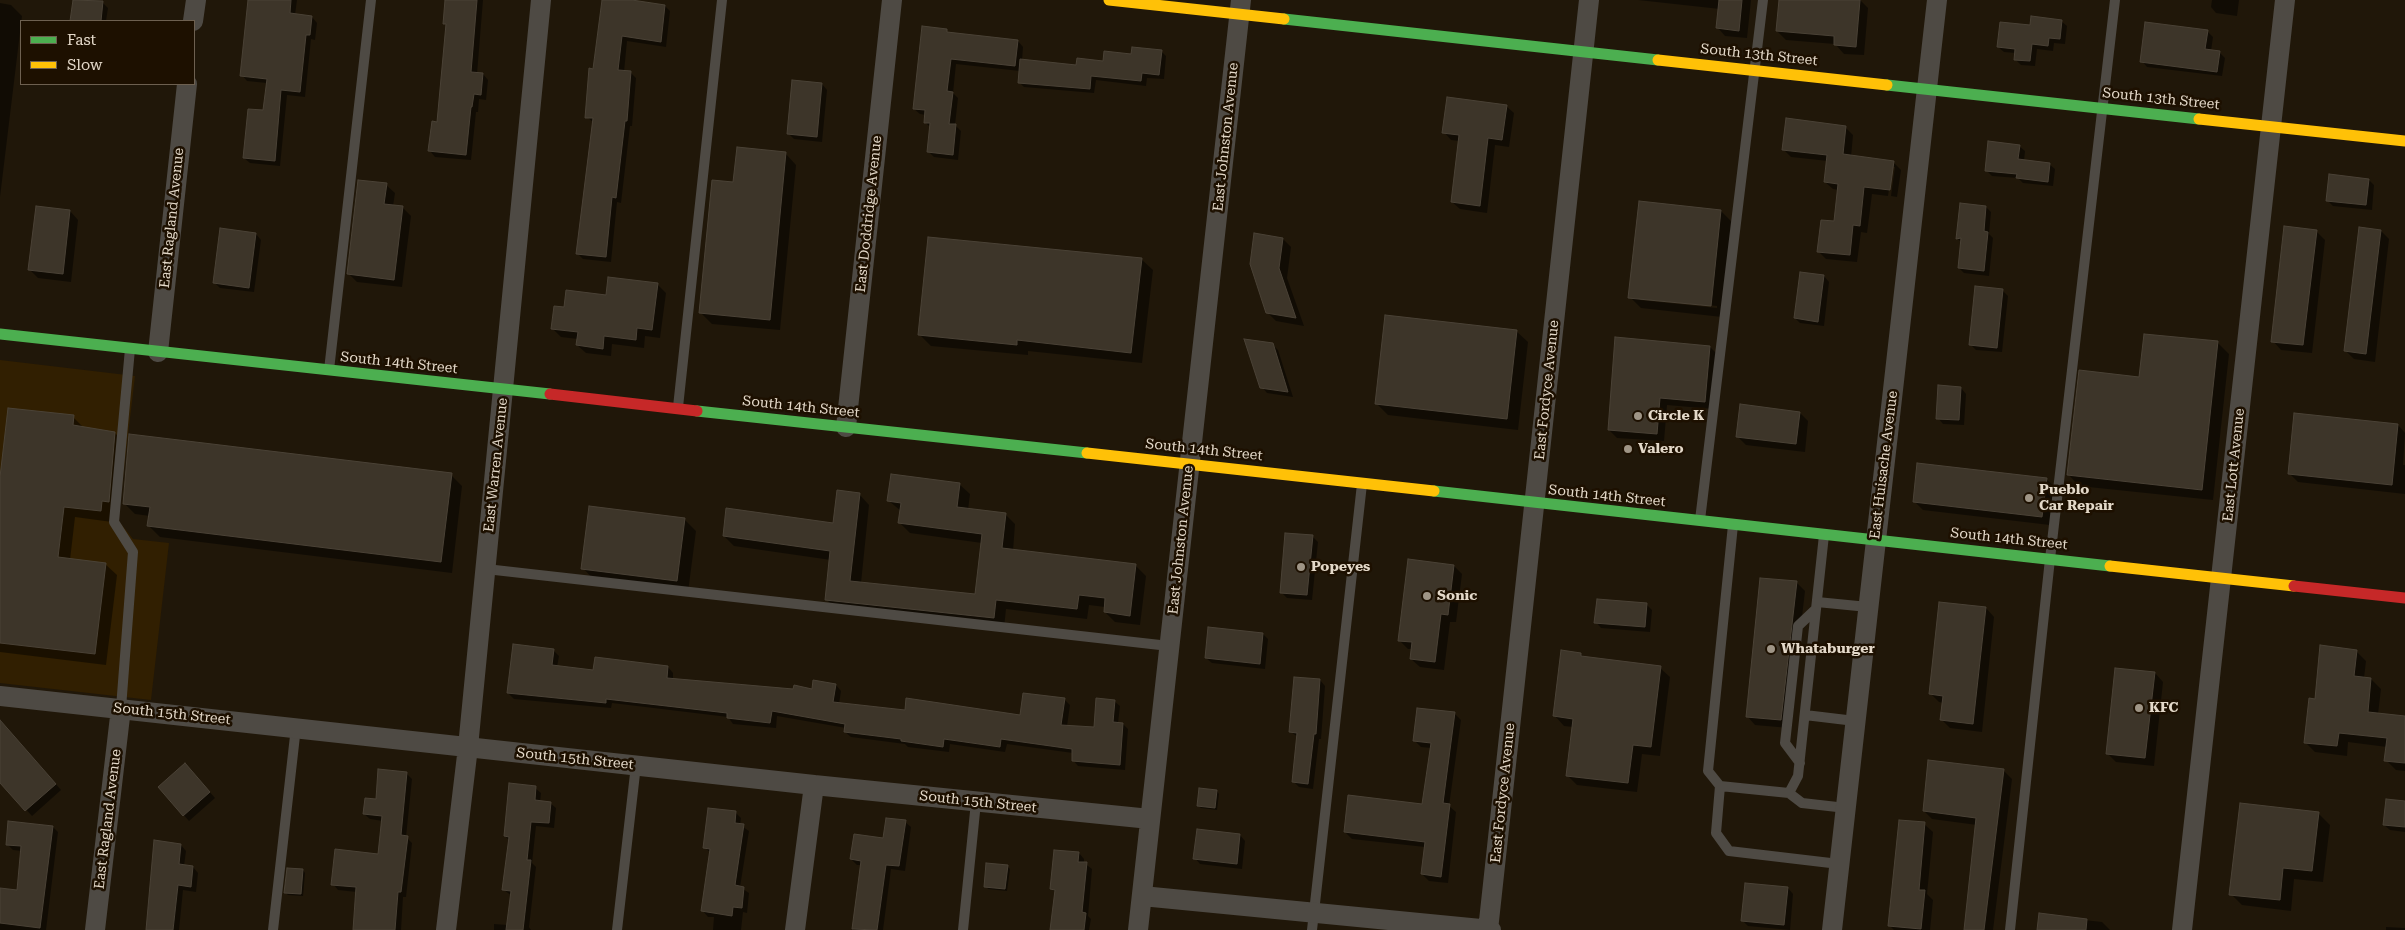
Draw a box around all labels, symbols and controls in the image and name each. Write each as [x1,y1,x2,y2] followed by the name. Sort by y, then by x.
[20,20,195,85] legend
[67,31,96,49] text: Fast
[1700,40,1818,70] street label: South 13th Street
[67,56,102,74] text: Slow
[1210,62,1242,212] street label: East Johnston Avenue
[2102,84,2220,114] street label: South 13th Street
[852,135,886,293] street label: East Doddridge Avenue
[156,147,188,289] street label: East Ragland Avenue
[1531,319,1563,461] street label: East Fordyce Avenue
[340,348,458,378] street label: South 14th Street
[1867,390,1901,540] street label: East Huisache Avenue
[742,392,860,422] street label: South 14th Street
[481,397,511,533] street label: East Warren Avenue
[1648,408,1704,424] place label: Circle K
[2220,408,2248,522] street label: East Lott Avenue
[1632,410,1644,422] marker: Circle K
[1145,435,1263,465] street label: South 14th Street
[1638,441,1684,457] place label: Valero
[1622,443,1634,455] marker: Valero
[1165,465,1197,615] street label: East Johnston Avenue
[1548,481,1666,511] street label: South 14th Street
[2039,482,2114,514] place label: Pueblo Car Repair
[2023,492,2035,504] marker: Pueblo Car Repair
[1950,524,2068,554] street label: South 14th Street
[1311,559,1370,575] place label: Popeyes
[1295,561,1307,573] marker: Popeyes
[1437,588,1477,604] place label: Sonic
[1421,590,1433,602] marker: Sonic
[1781,641,1875,657] place label: Whataburger
[1765,643,1777,655] marker: Whataburger
[113,699,231,729] street label: South 15th Street
[2149,700,2178,716] place label: KFC
[2133,702,2145,714] marker: KFC
[1487,722,1519,864] street label: East Fordyce Avenue
[516,744,634,774] street label: South 15th Street
[91,748,125,890] street label: East Ragland Avenue
[919,787,1037,817] street label: South 15th Street

